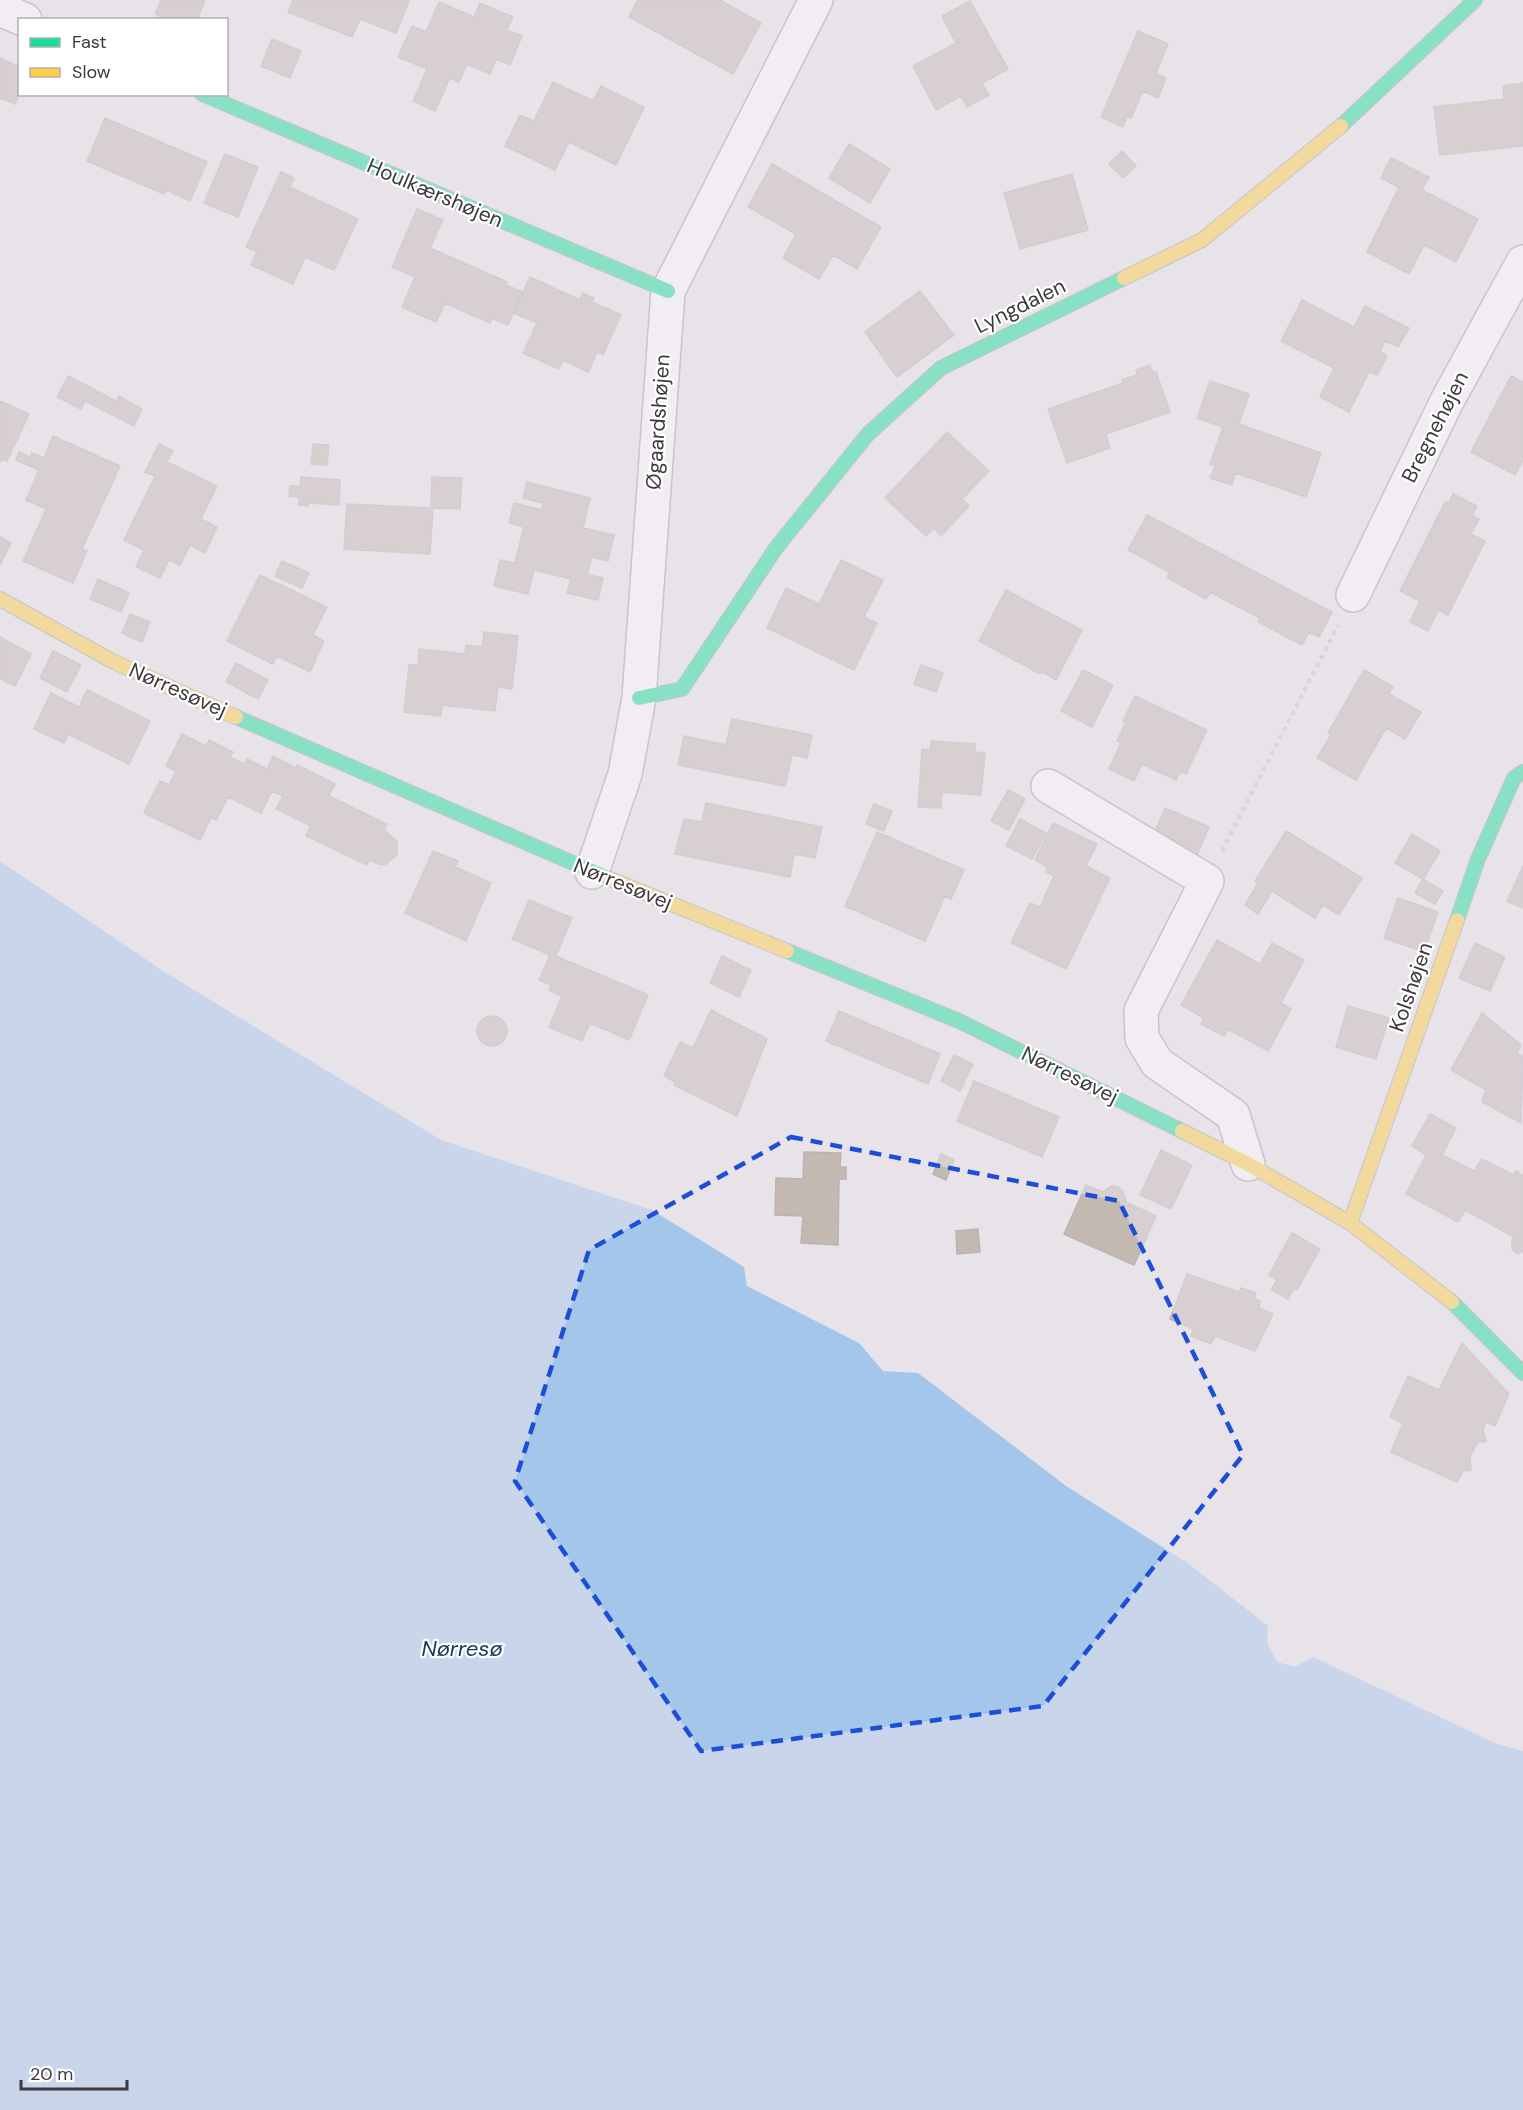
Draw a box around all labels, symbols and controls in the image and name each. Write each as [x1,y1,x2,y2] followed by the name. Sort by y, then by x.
[18,18,228,96] legend
[72,30,107,54] text: Fast
[72,60,111,84] text: Slow
[363,152,507,234] street label: Houlkærshøjen
[970,272,1070,340] street label: Lyngdalen
[639,353,677,491] street label: Øgaardshøjen
[1395,367,1475,487] street label: Bregnehøjen
[125,656,231,724] street label: Nørresøvej
[569,851,677,917] street label: Nørresøvej
[1383,938,1439,1036] street label: Kolshøjen
[1017,1040,1123,1110] street label: Nørresøvej
[421,1634,503,1663] water label: Nørresø
[21,2053,128,2091] scale bar
[30,2062,73,2086] text: 20 m

